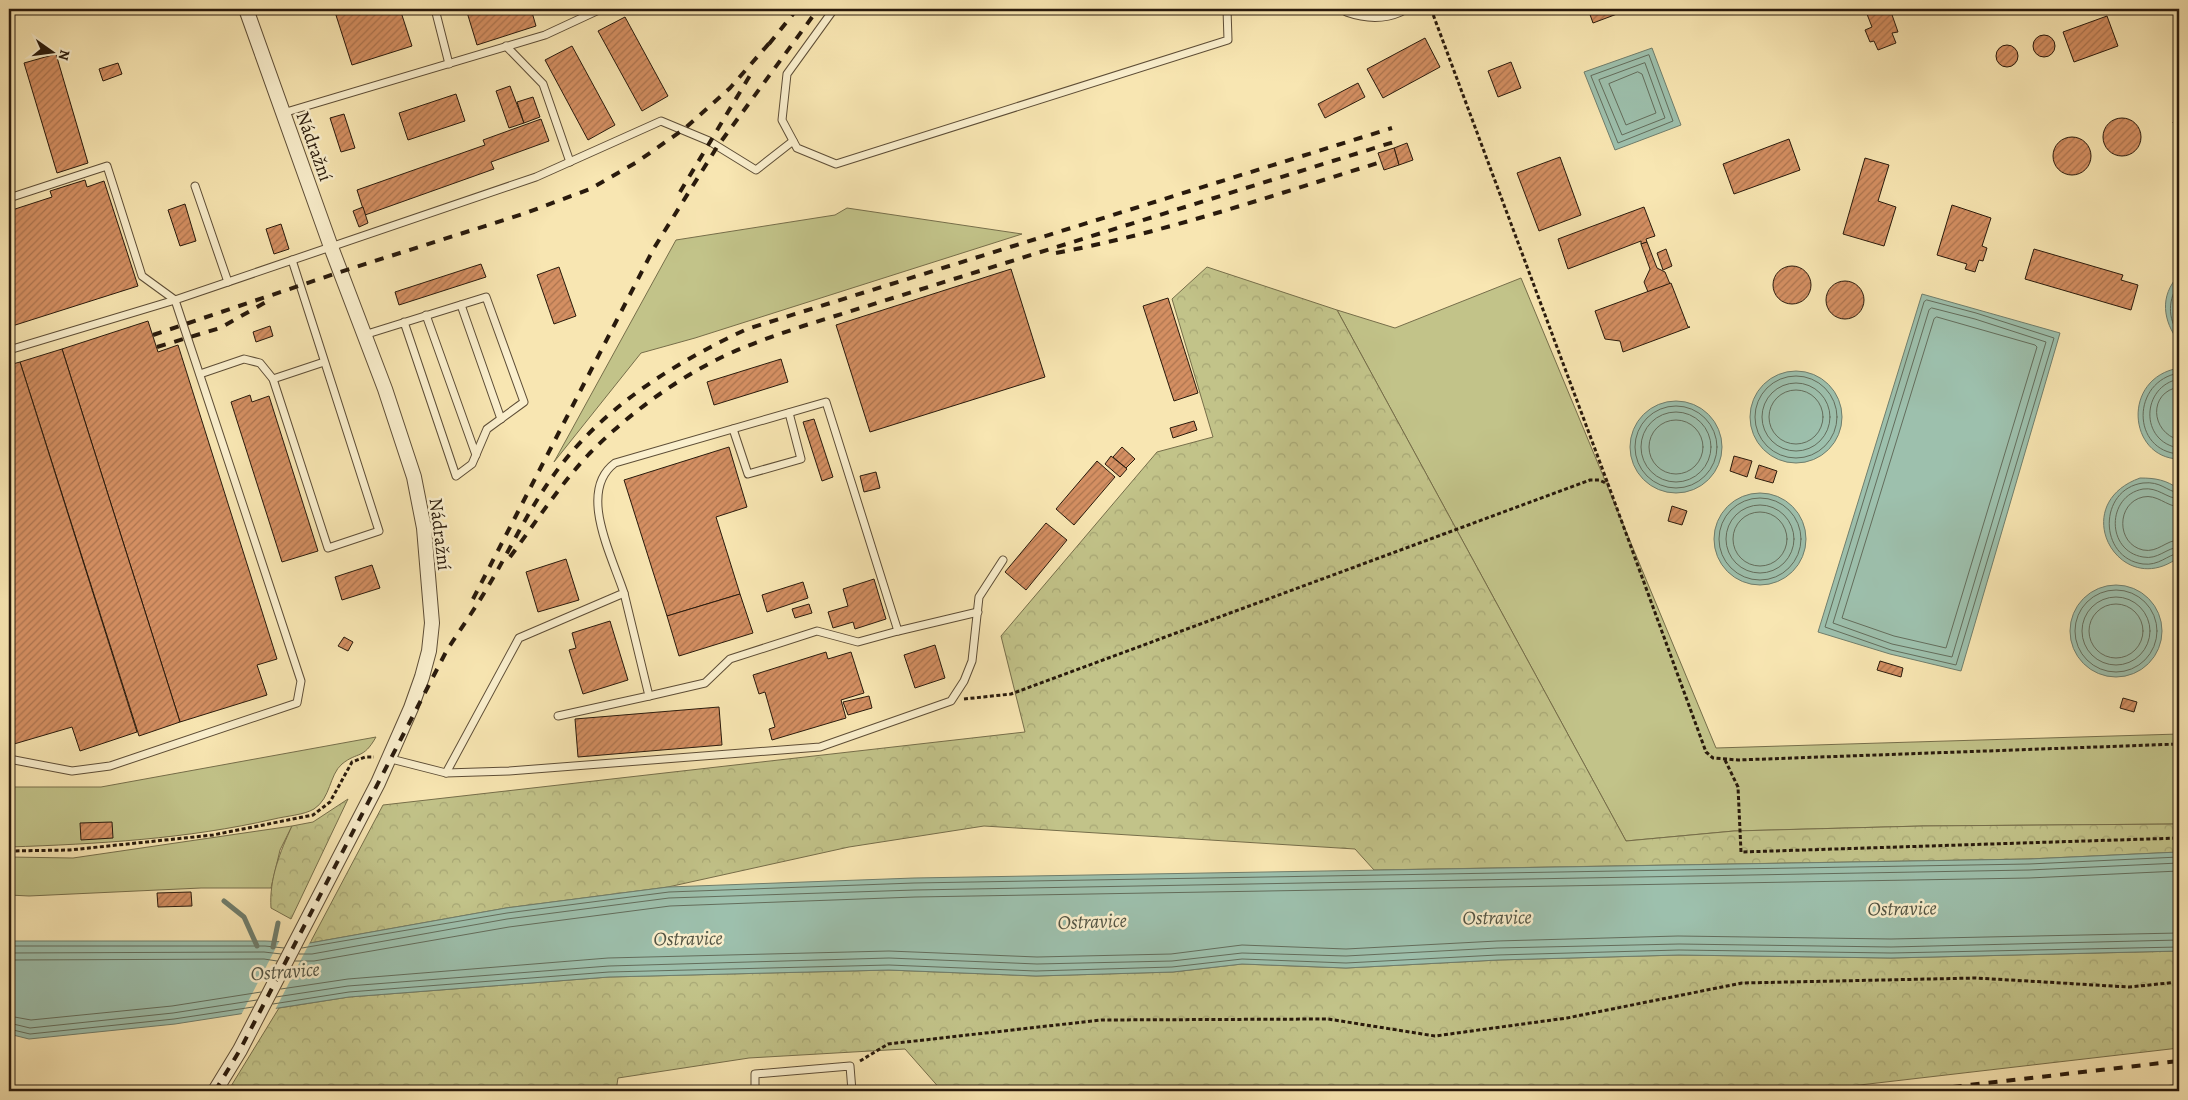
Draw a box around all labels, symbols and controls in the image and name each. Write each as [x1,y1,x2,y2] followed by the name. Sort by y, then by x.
[28,28,78,78] north arrow
[54,48,75,62] text: N
[289,108,339,185] street label: Nádražní
[423,496,457,572] street label: Nádražní
[1867,894,1937,923] water label: Ostravice
[1462,903,1532,932] water label: Ostravice
[1057,907,1127,936] water label: Ostravice
[653,924,723,953] water label: Ostravice
[250,956,320,987] water label: Ostravice

